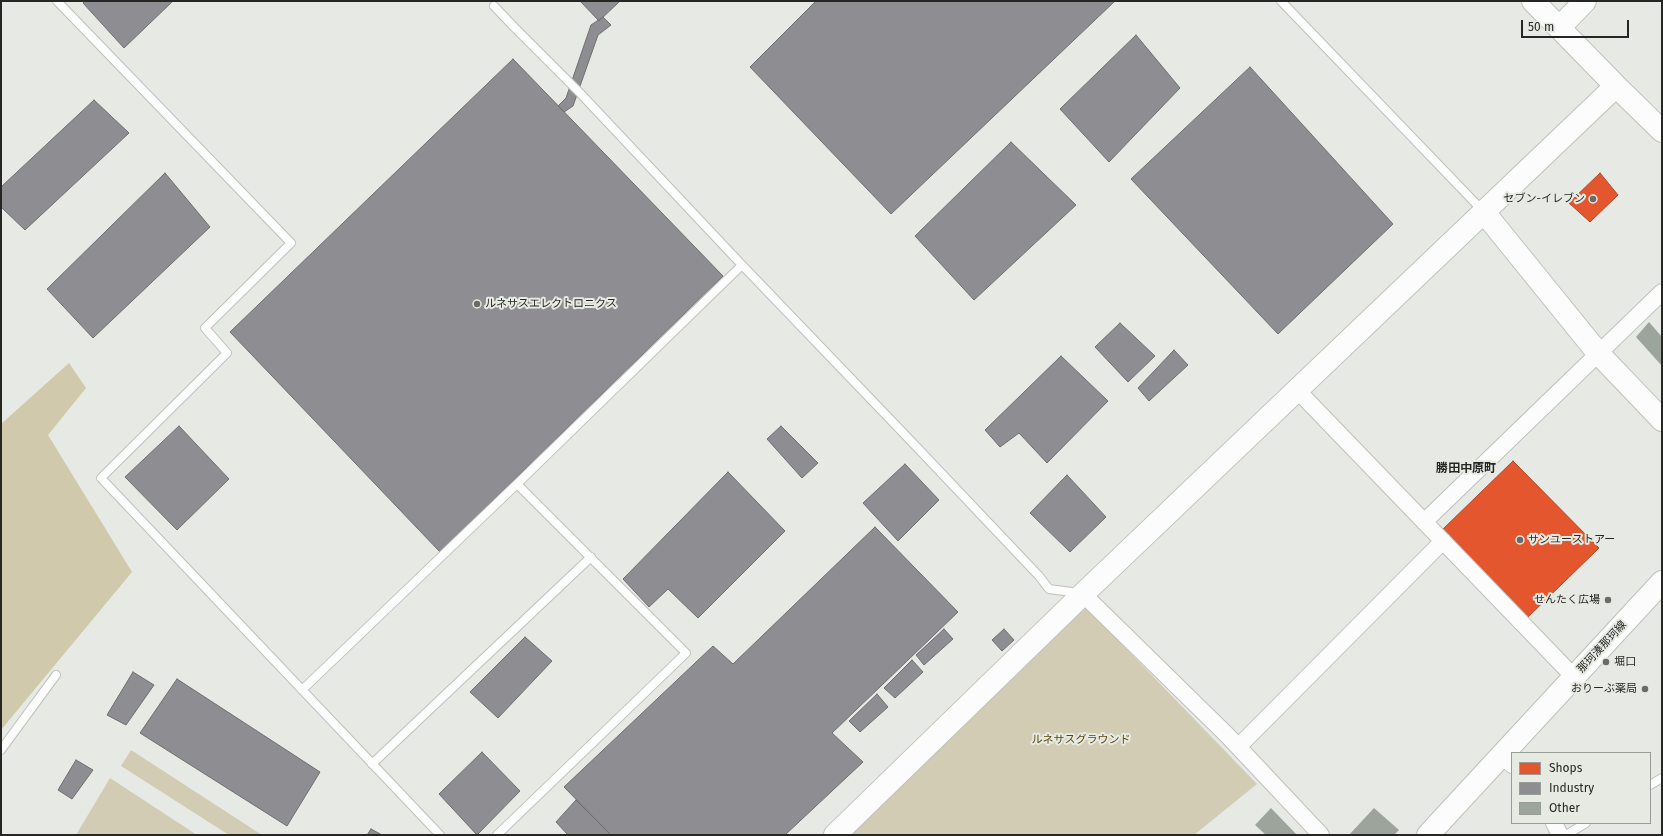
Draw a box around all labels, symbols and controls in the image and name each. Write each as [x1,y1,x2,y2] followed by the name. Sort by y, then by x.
[1523,12,1631,38] scale bar
[1528,20,1554,34] text: 50 m
[1504,192,1585,206] place label: セブン-イレブン
[1588,194,1598,204] marker: セブン-イレブン
[485,297,617,311] place label: ルネサスエレクトロニクス
[472,299,482,309] marker: ルネサスエレクトロニクス
[1436,462,1496,476] district label: 勝田中原町
[1528,533,1615,547] place label: サンユーストアー
[1515,535,1525,545] marker: サンユーストアー
[1534,593,1600,607] place label: せんたく広場
[1603,595,1613,605] marker: せんたく広場
[1575,618,1629,676] street label: 那珂湊那珂線
[1614,655,1636,669] place label: 堀口
[1601,657,1611,667] marker: 堀口
[1571,682,1637,696] place label: おりーぶ薬局
[1640,684,1650,694] marker: おりーぶ薬局
[1032,733,1130,747] park label: ルネサスグラウンド
[1511,752,1651,824] legend
[1549,761,1582,775] text: Shops
[1549,781,1594,795] text: Industry
[1549,801,1580,815] text: Other

